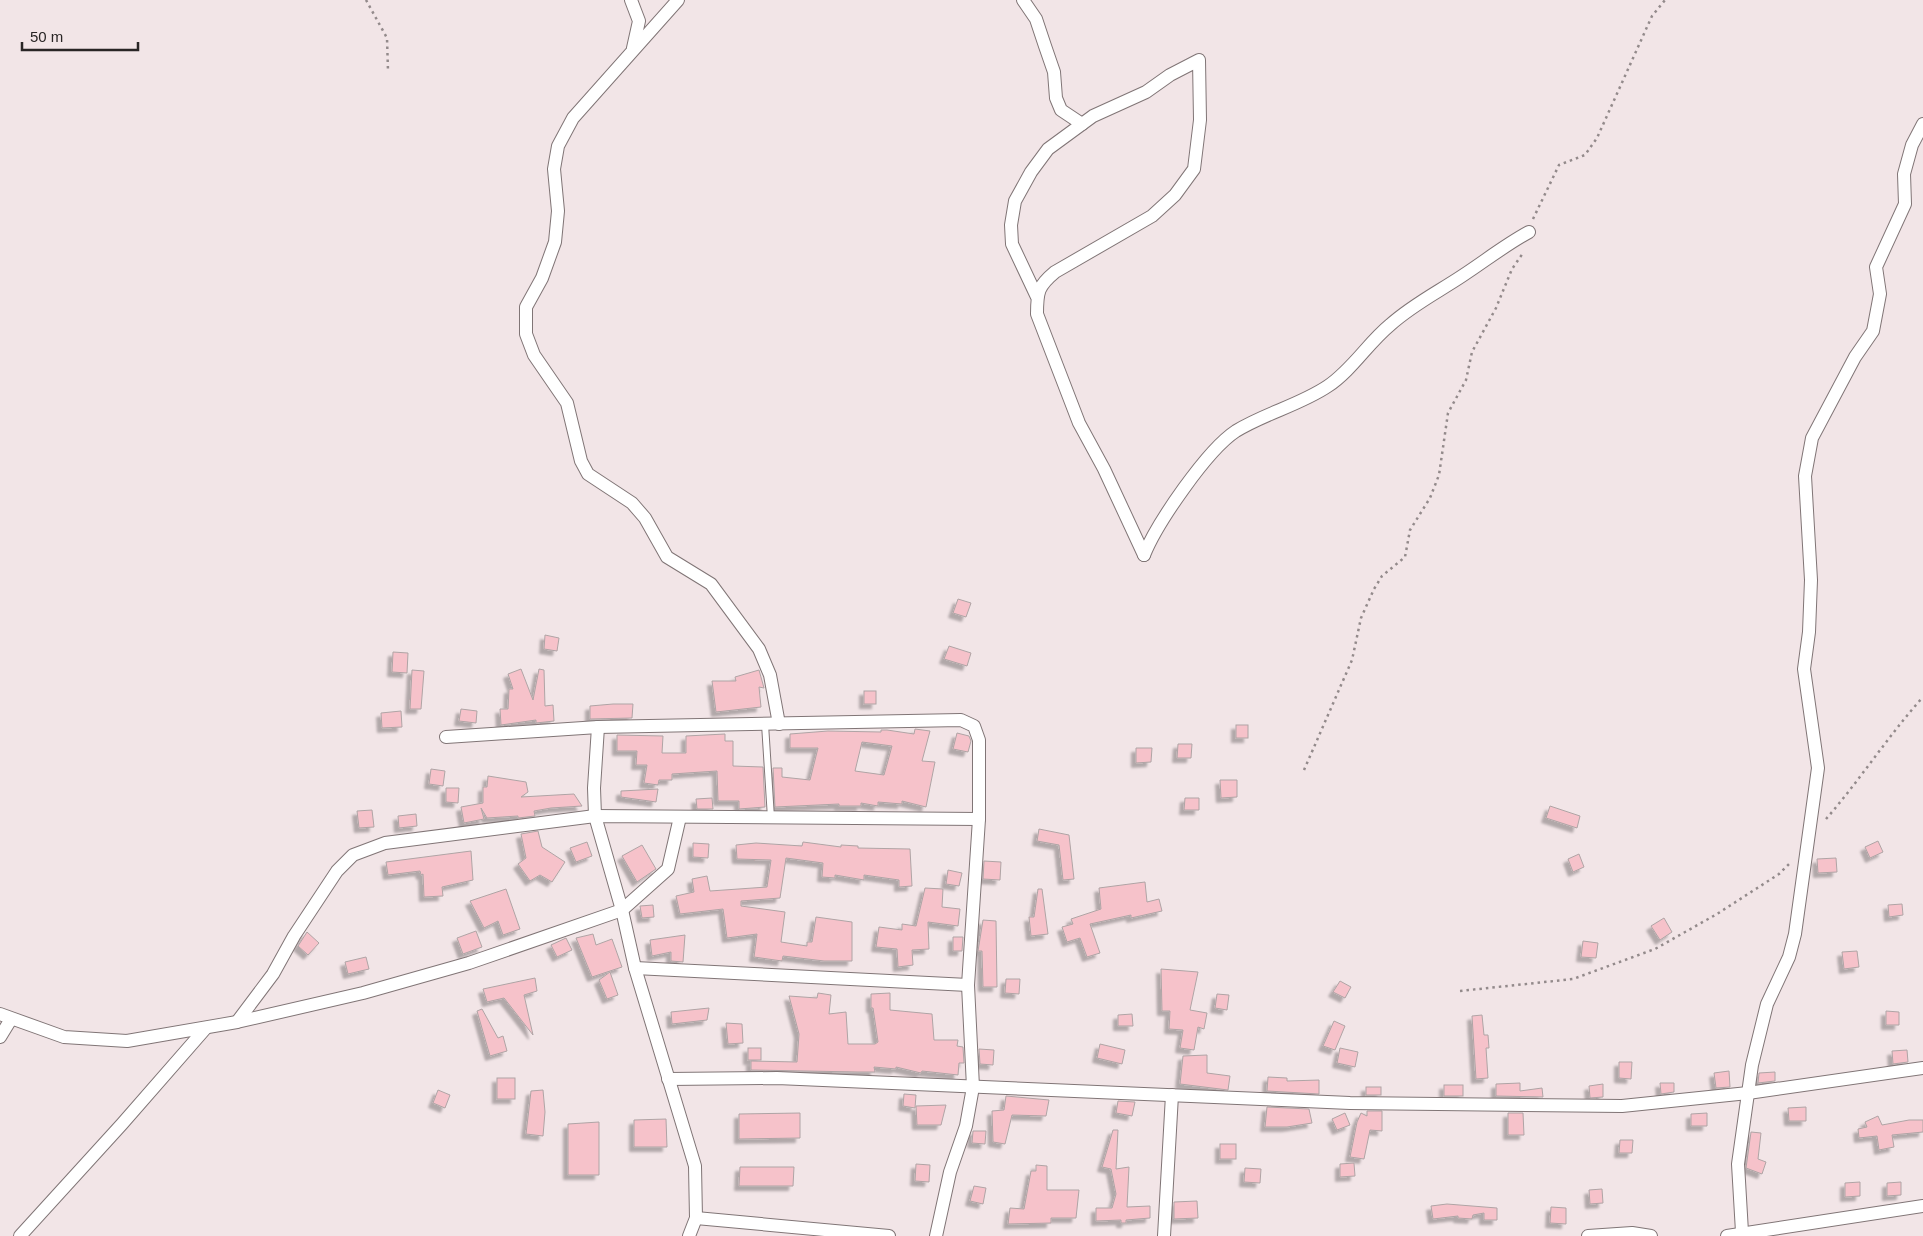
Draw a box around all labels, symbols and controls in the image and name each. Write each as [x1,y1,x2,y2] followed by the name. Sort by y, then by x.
[22,20,139,52] scale bar
[30,28,63,45] text: 50 m

